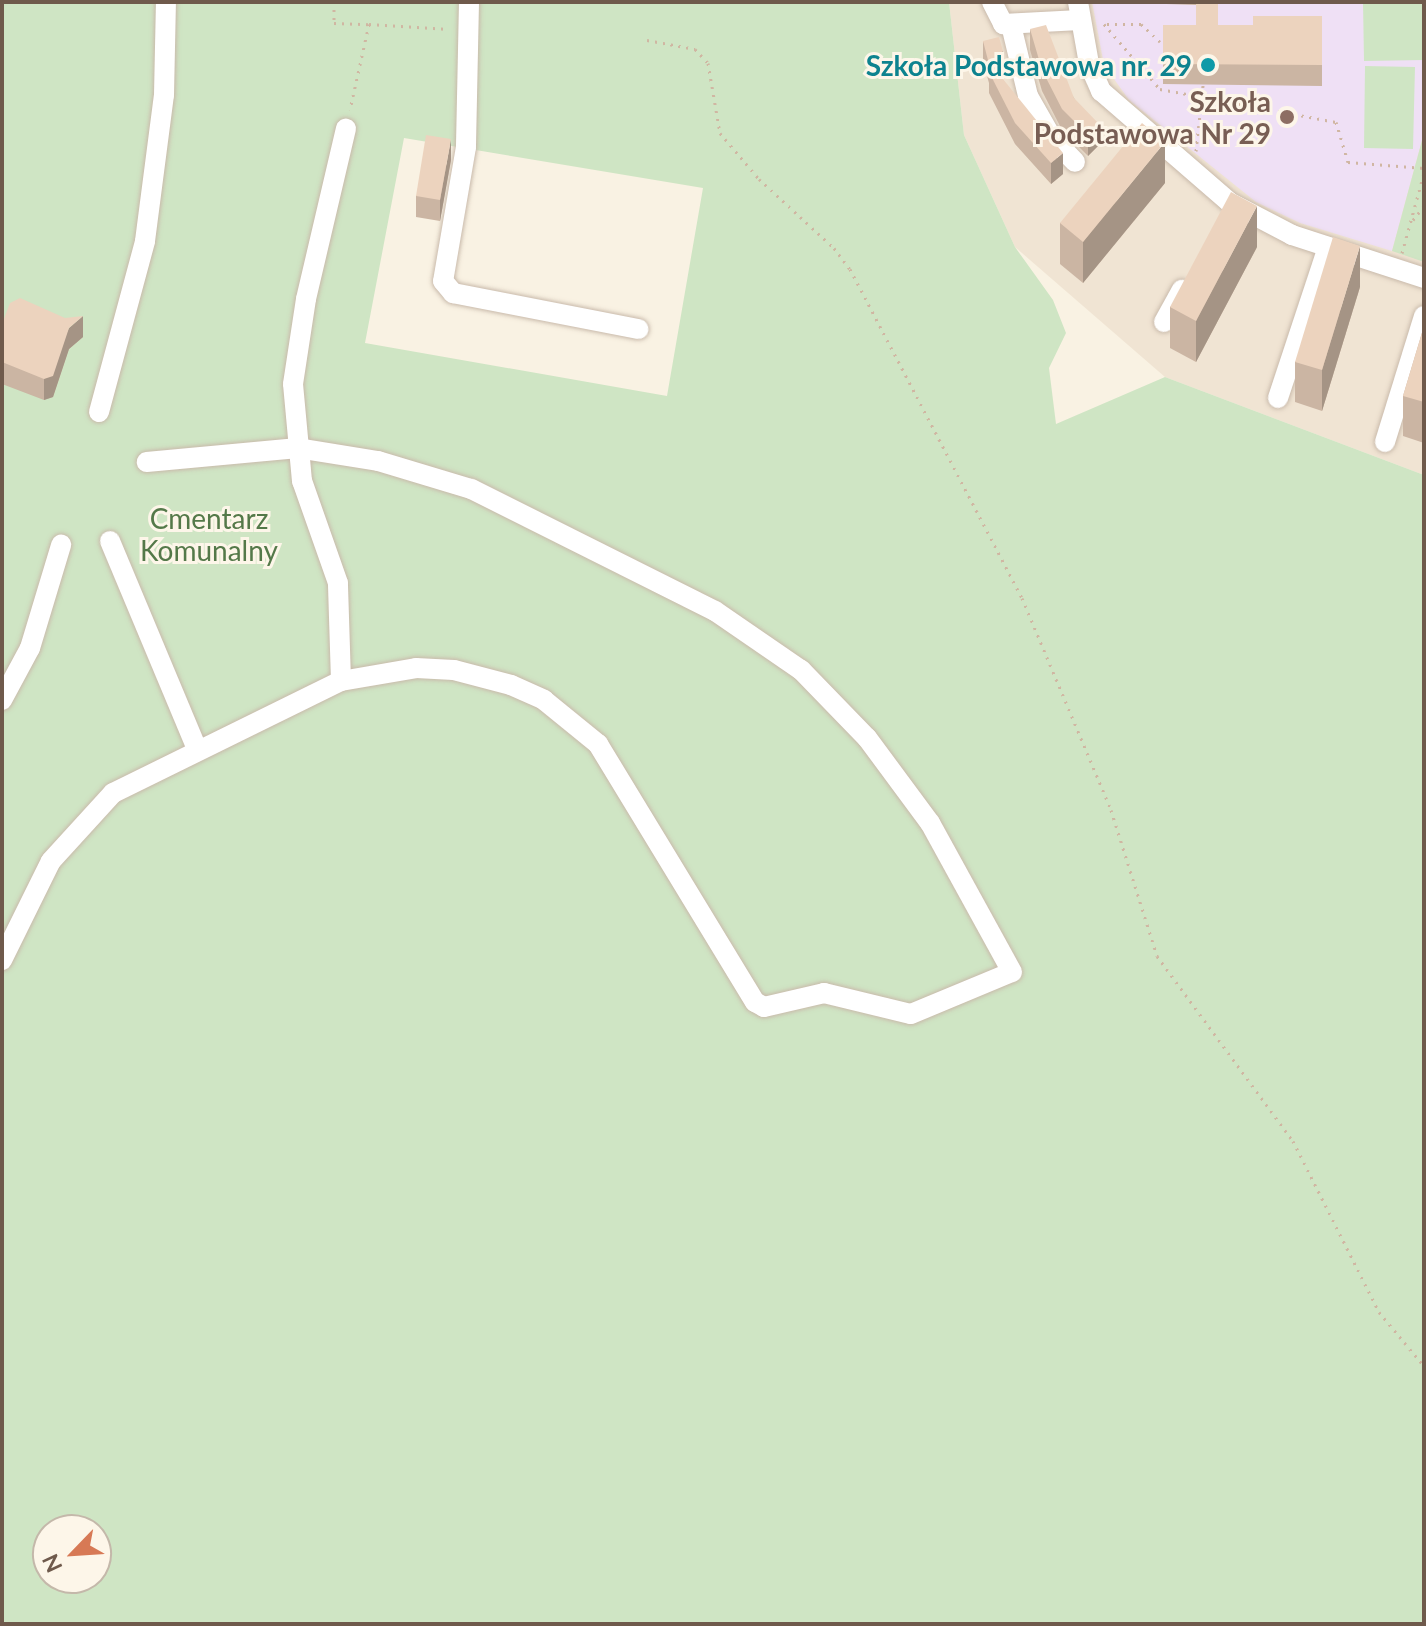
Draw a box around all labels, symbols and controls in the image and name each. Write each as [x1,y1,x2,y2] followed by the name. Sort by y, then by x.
[866,48,1192,82] place label: Szkoła Podstawowa nr. 29
[1199,56,1217,74] marker: Szkoła Podstawowa nr. 29
[1033,84,1271,150] place label: Szkoła Podstawowa Nr 29
[1278,108,1296,126] marker: Szkoła Podstawowa Nr 29
[140,501,278,567] park label: Cmentarz Komunalny
[32,1514,112,1594] north arrow
[36,1550,67,1577] text: N

